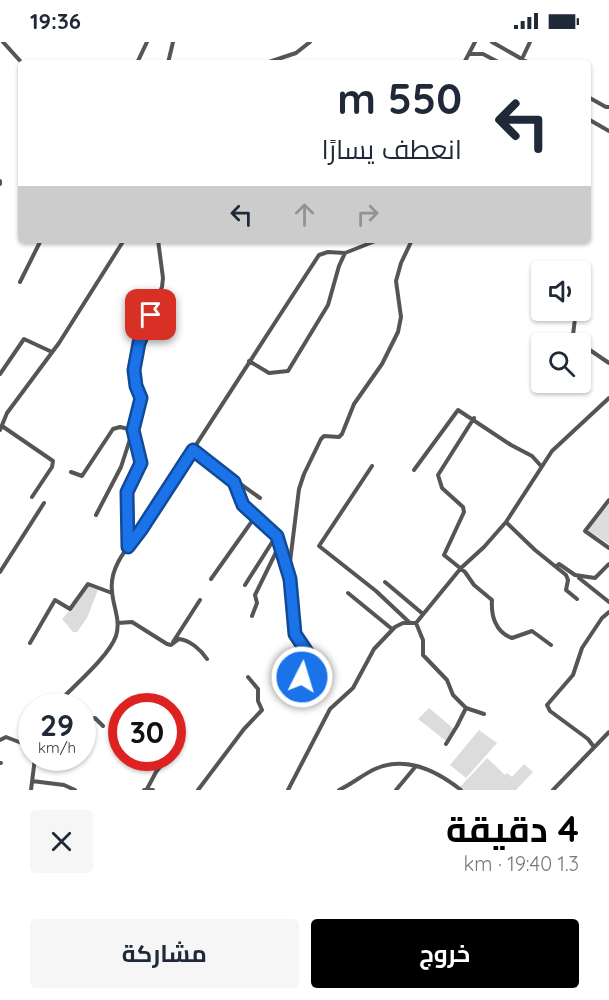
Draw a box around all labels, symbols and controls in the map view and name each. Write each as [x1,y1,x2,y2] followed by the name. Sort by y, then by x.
[30,7,81,35] text: 19:36
[337,72,462,125] text: 550 m
[483,84,561,162] icon: left
[322,132,462,166] text: انعطف يسارًا
[225,198,258,231] icon: left
[288,198,321,231] icon: ahead
[351,198,384,231] icon: right
[531,261,591,393] map controls
[531,261,591,321] button: sound
[125,289,176,340] pin
[134,298,167,331] icon: arrive
[531,333,591,393] button: search
[270,645,334,709] position arrow
[108,693,186,771] speed limit sign: 30
[40,706,74,744] text: 29
[38,738,76,757] text: km/h
[446,806,579,851] text: 4 دقيقة
[30,810,93,873] button: close
[464,851,579,876] text: 1.3 km · 19:40
[30,919,299,988] button: مشاركة
[311,919,579,988] button: خروج

